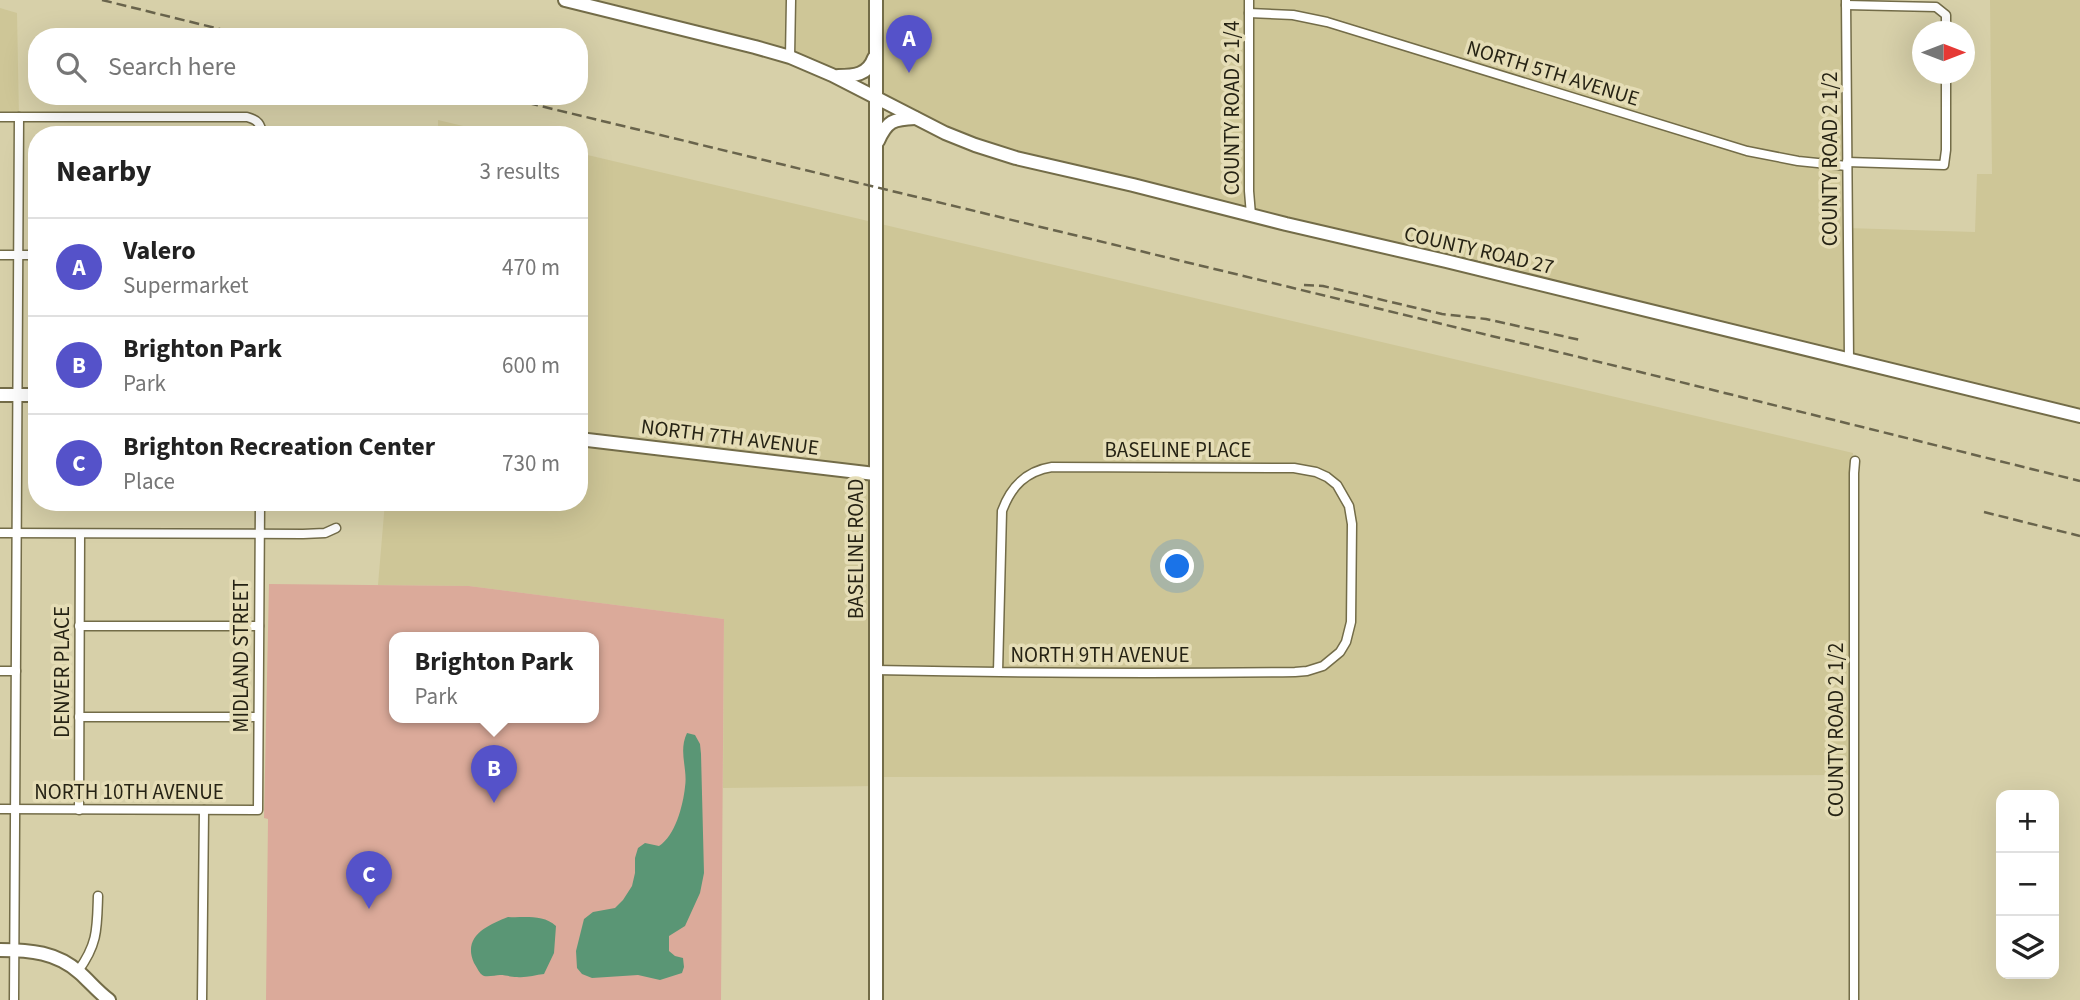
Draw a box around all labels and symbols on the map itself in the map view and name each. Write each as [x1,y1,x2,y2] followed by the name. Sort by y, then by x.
[886,15,932,73] pin: A
[1217,21,1247,195] street label: COUNTY ROAD 2 1/4
[1912,21,1975,84] north arrow
[1463,32,1643,114] street label: NORTH 5TH AVENUE
[1815,72,1845,246] street label: COUNTY ROAD 2 1/2
[1401,218,1557,282] street label: COUNTY ROAD 27
[639,411,821,463] street label: NORTH 7TH AVENUE
[1104,435,1252,465] street label: BASELINE PLACE
[841,479,871,619] street label: BASELINE ROAD
[1160,549,1194,583] your location
[226,579,256,733] street label: MIDLAND STREET
[47,606,77,738] street label: DENVER PLACE
[1010,640,1190,670] street label: NORTH 9TH AVENUE
[1821,643,1851,817] street label: COUNTY ROAD 2 1/2
[471,745,517,803] pin: B
[34,777,224,807] street label: NORTH 10TH AVENUE
[346,851,392,909] pin: C

